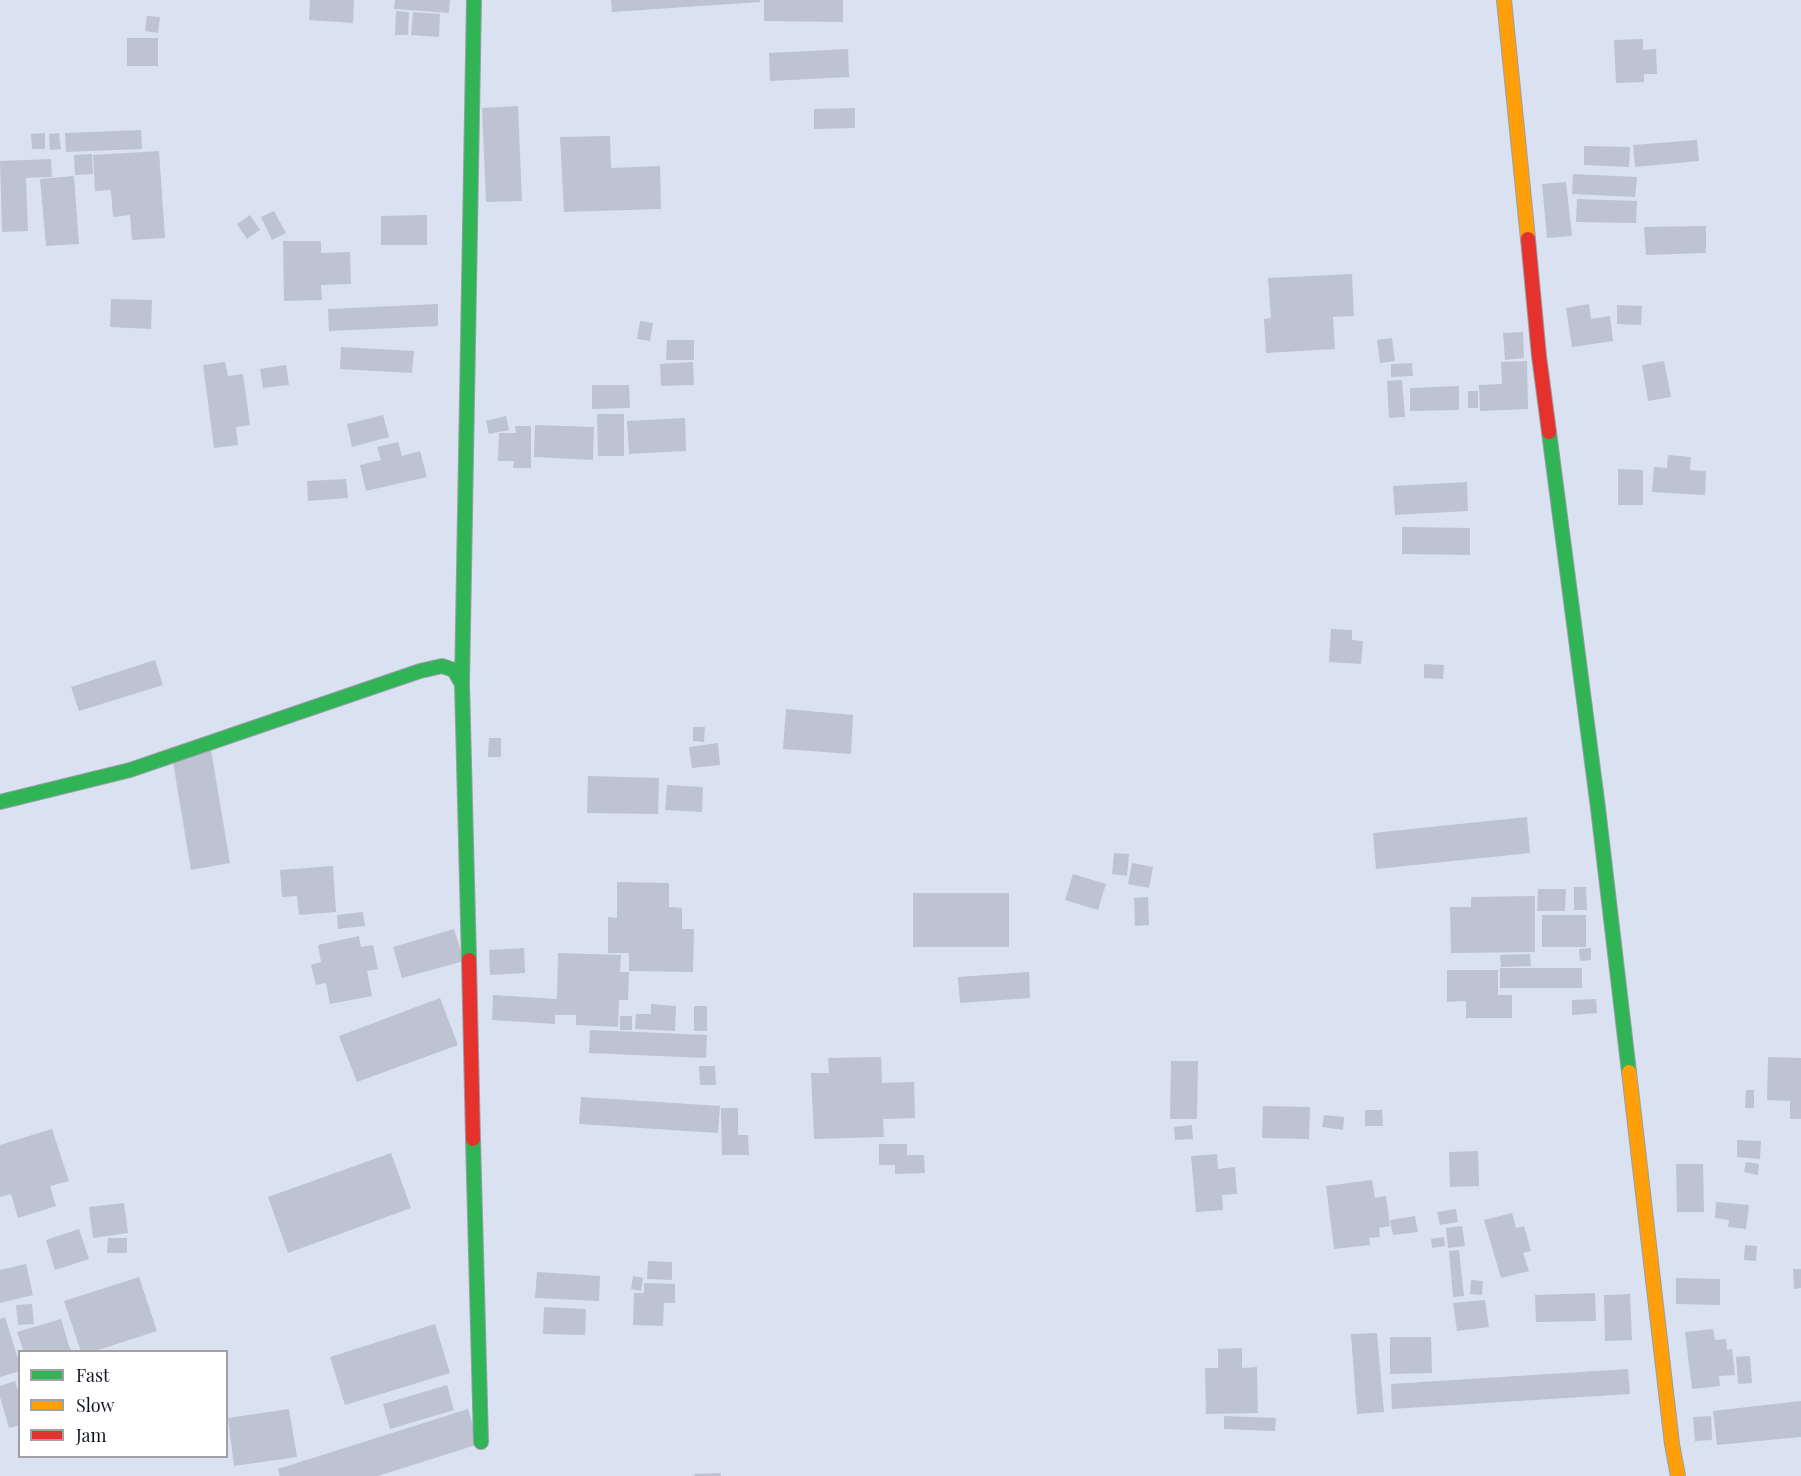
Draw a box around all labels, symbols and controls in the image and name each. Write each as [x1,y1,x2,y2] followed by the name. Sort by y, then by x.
[18,1350,228,1458] legend
[76,1363,109,1387] text: Fast
[76,1393,114,1417] text: Slow
[76,1423,106,1447] text: Jam

